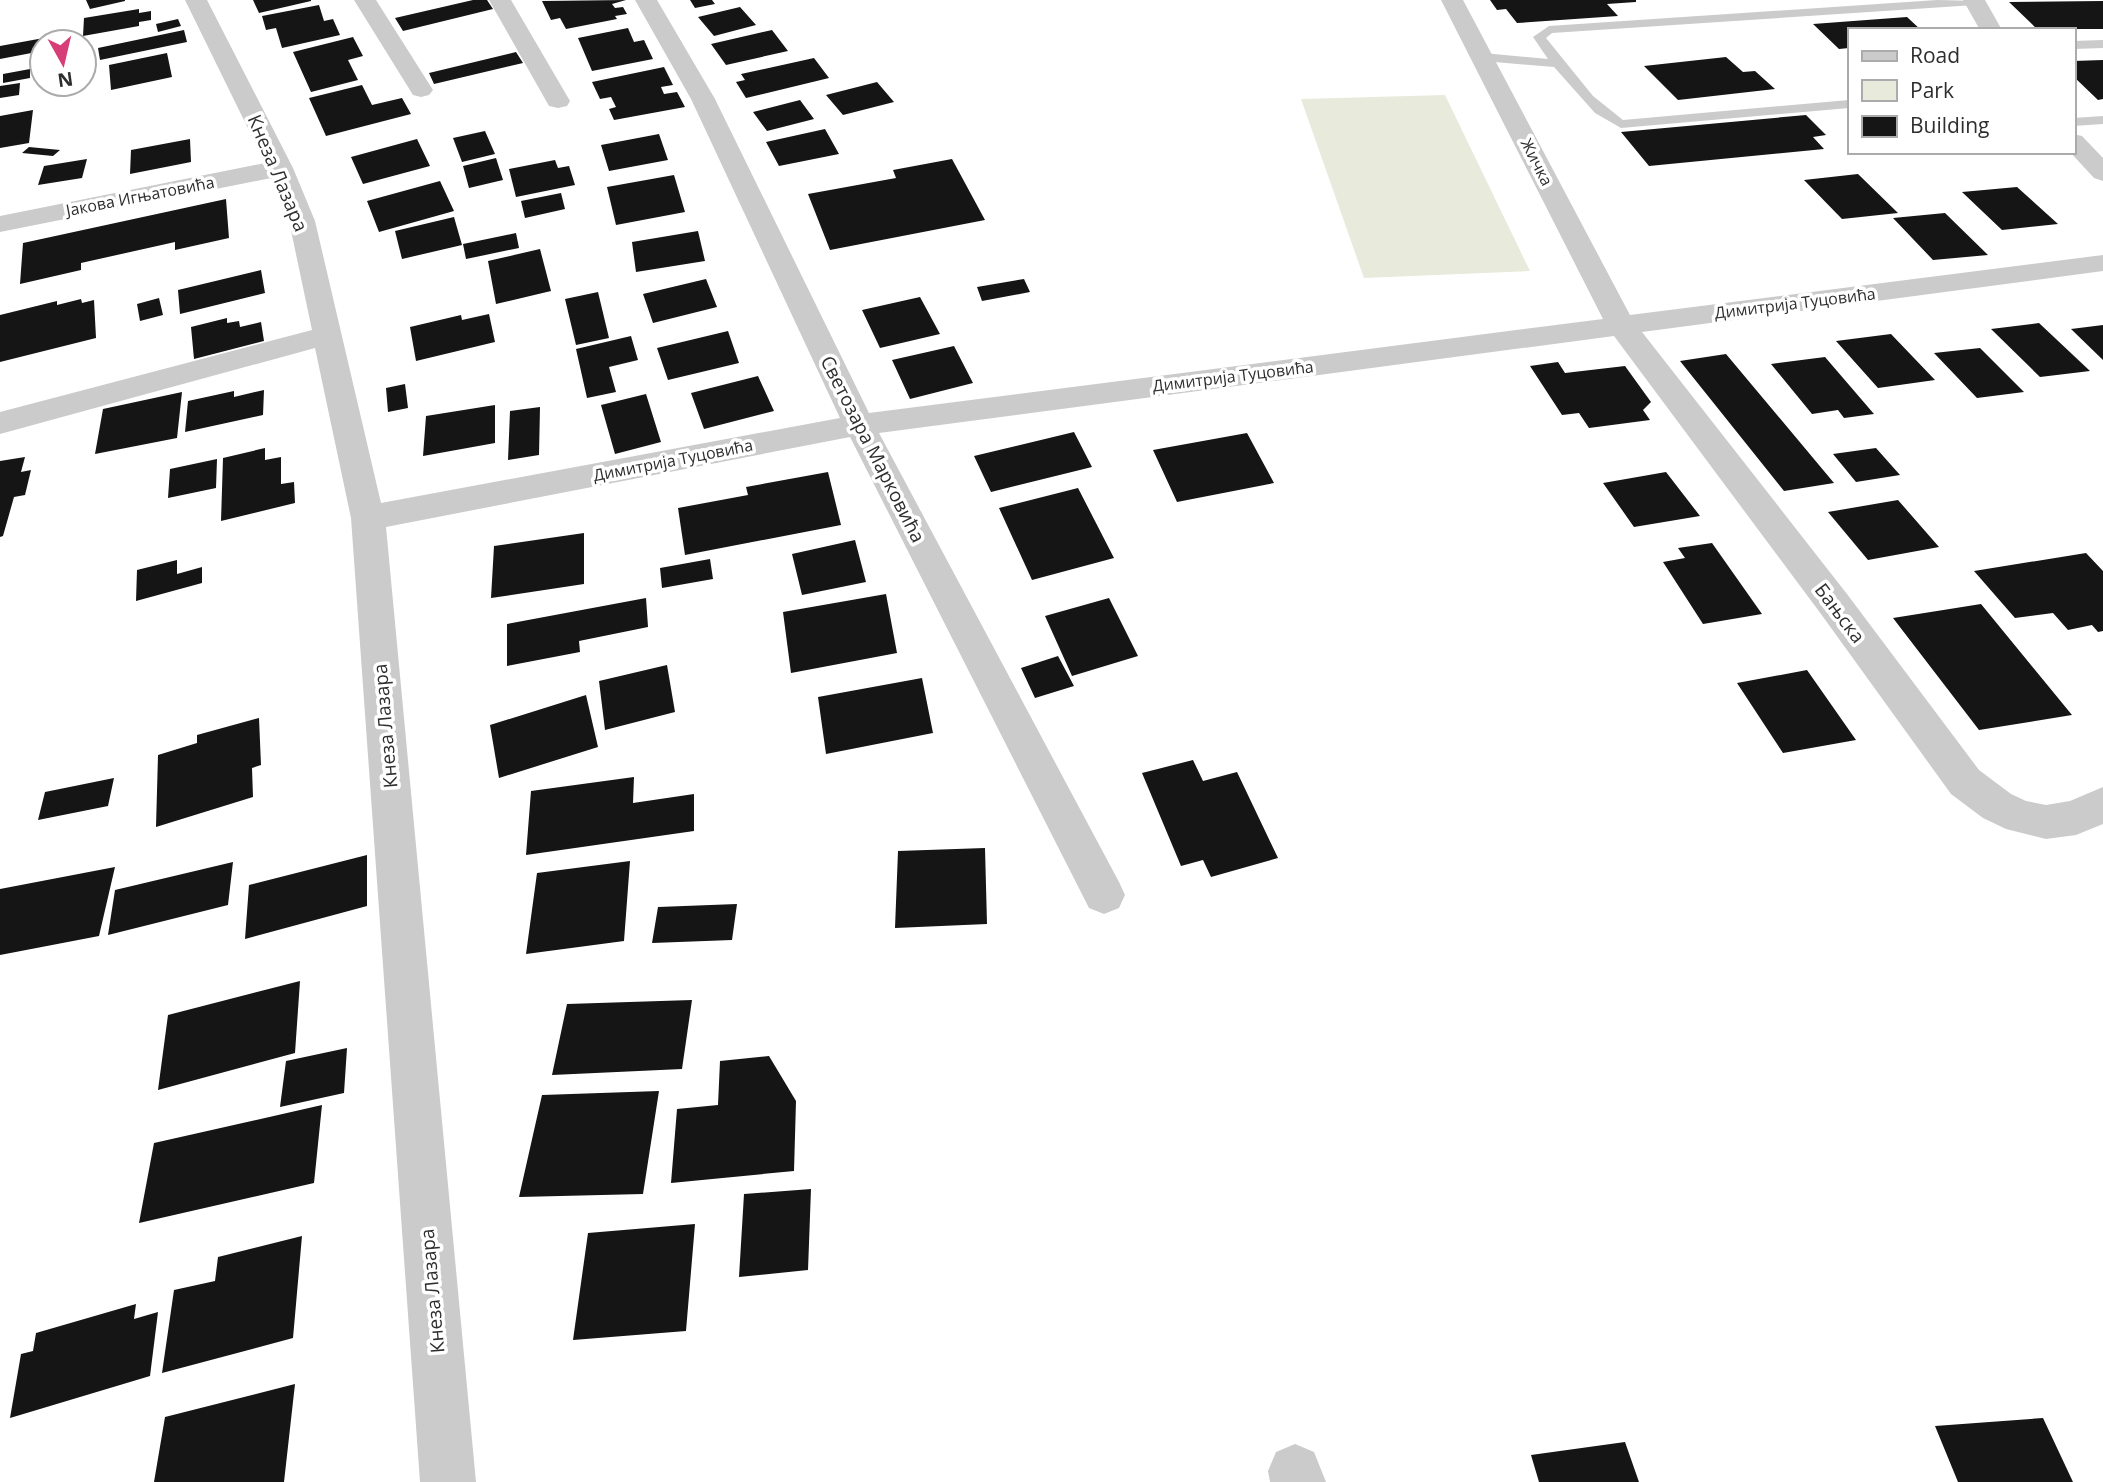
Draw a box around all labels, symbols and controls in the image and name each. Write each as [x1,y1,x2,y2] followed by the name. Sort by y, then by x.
[28,28,98,98] north arrow
[1848,28,2075,154] legend
[1910,41,1960,69] text: Road
[56,66,75,94] text: N
[1910,76,1954,104] text: Park
[242,110,314,236] street label: Кнеза Лазара
[1910,111,1989,139] text: Building
[1516,135,1558,189] street label: Жичка
[62,171,216,222] street label: Јакова Игњатовића
[1713,282,1877,324] street label: Димитрија Туцовића
[815,351,931,547] street label: Светозара Марковића
[1151,355,1315,397] street label: Димитрија Туцовића
[591,434,755,486] street label: Димитрија Туцовића
[1809,578,1871,648] street label: Бањска
[367,663,403,789] street label: Кнеза Лазара
[414,1228,450,1354] street label: Кнеза Лазара

